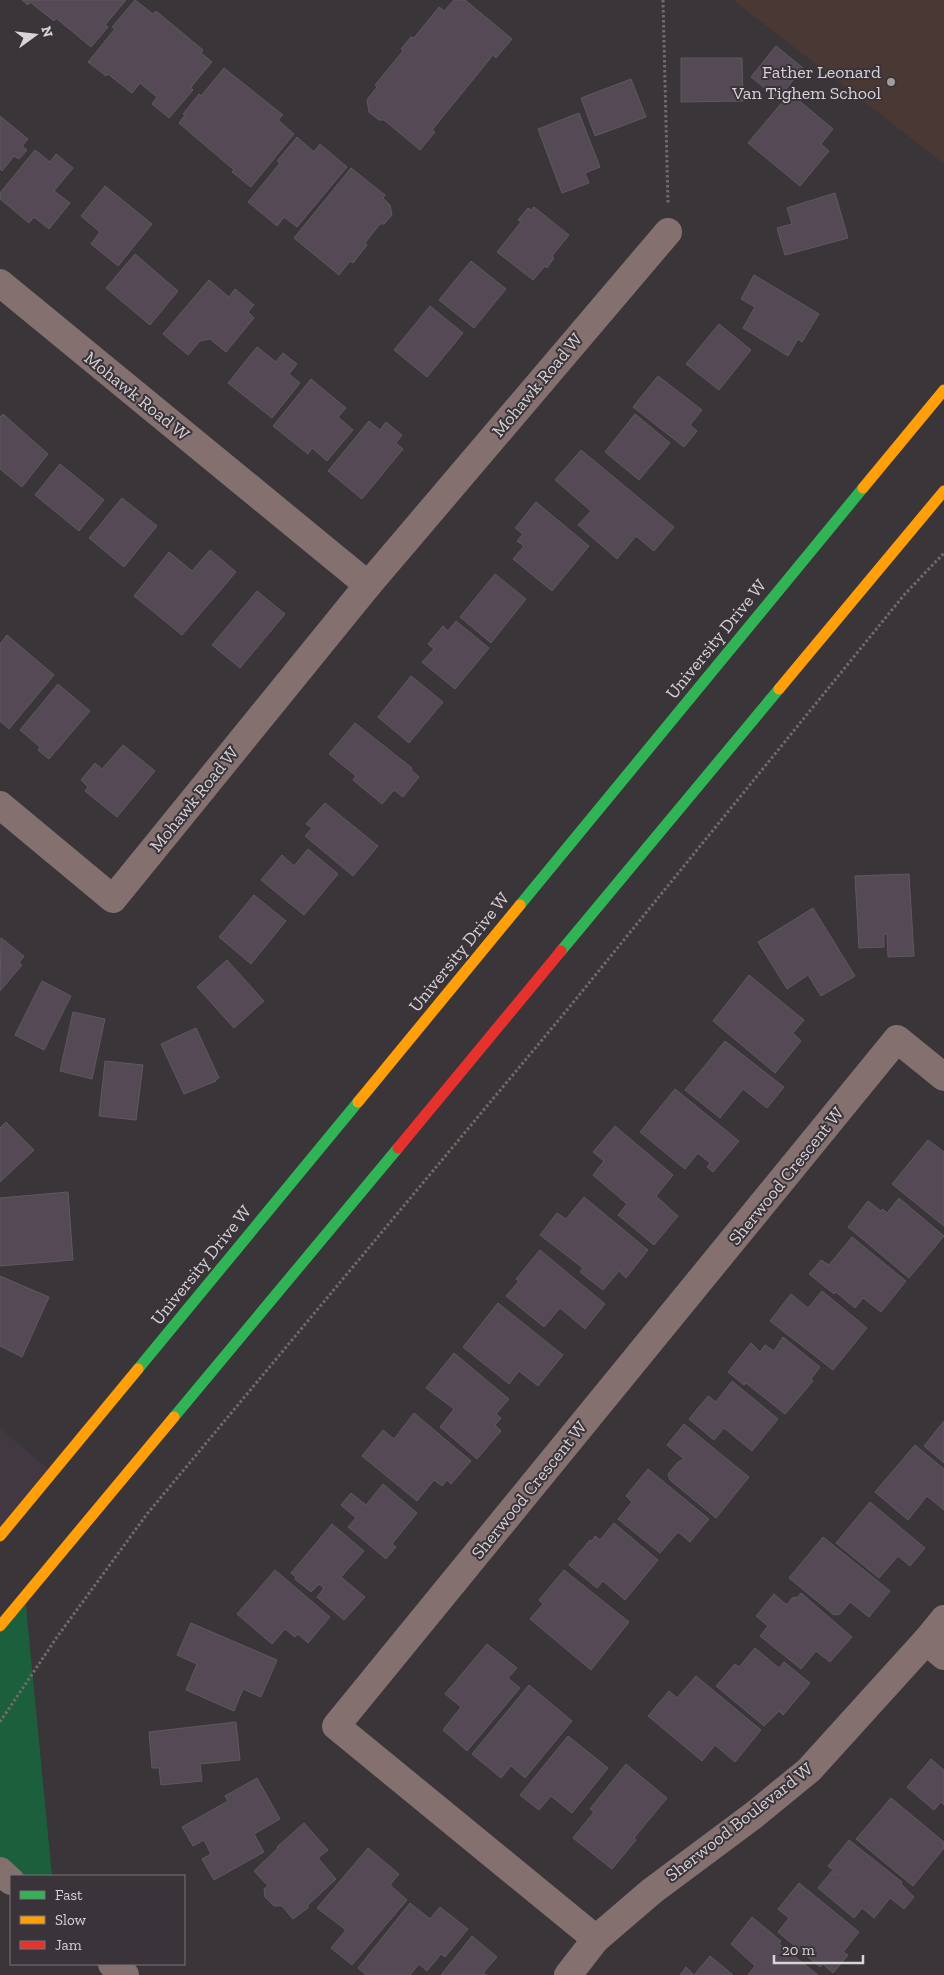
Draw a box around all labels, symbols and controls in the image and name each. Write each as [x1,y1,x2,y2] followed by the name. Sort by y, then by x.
[10,10,60,60] north arrow
[37,24,57,39] text: N
[731,61,881,104] place label: Father Leonard Van Tighem School
[885,76,897,88] marker: Father Leonard Van Tighem School
[487,328,587,442] street label: Mohawk Road W
[80,347,194,445] street label: Mohawk Road W
[661,575,771,703] street label: University Drive W
[145,742,243,856] street label: Mohawk Road W
[404,888,514,1016] street label: University Drive W
[724,1102,849,1249] street label: Sherwood Crescent W
[146,1201,256,1329] street label: University Drive W
[467,1416,592,1563] street label: Sherwood Crescent W
[661,1758,817,1886] street label: Sherwood Boulevard W
[10,1875,185,1965] legend
[55,1886,83,1904] text: Fast
[55,1911,87,1929] text: Slow
[774,1932,863,1964] scale bar
[55,1936,82,1954] text: Jam
[782,1941,815,1959] text: 20 m

